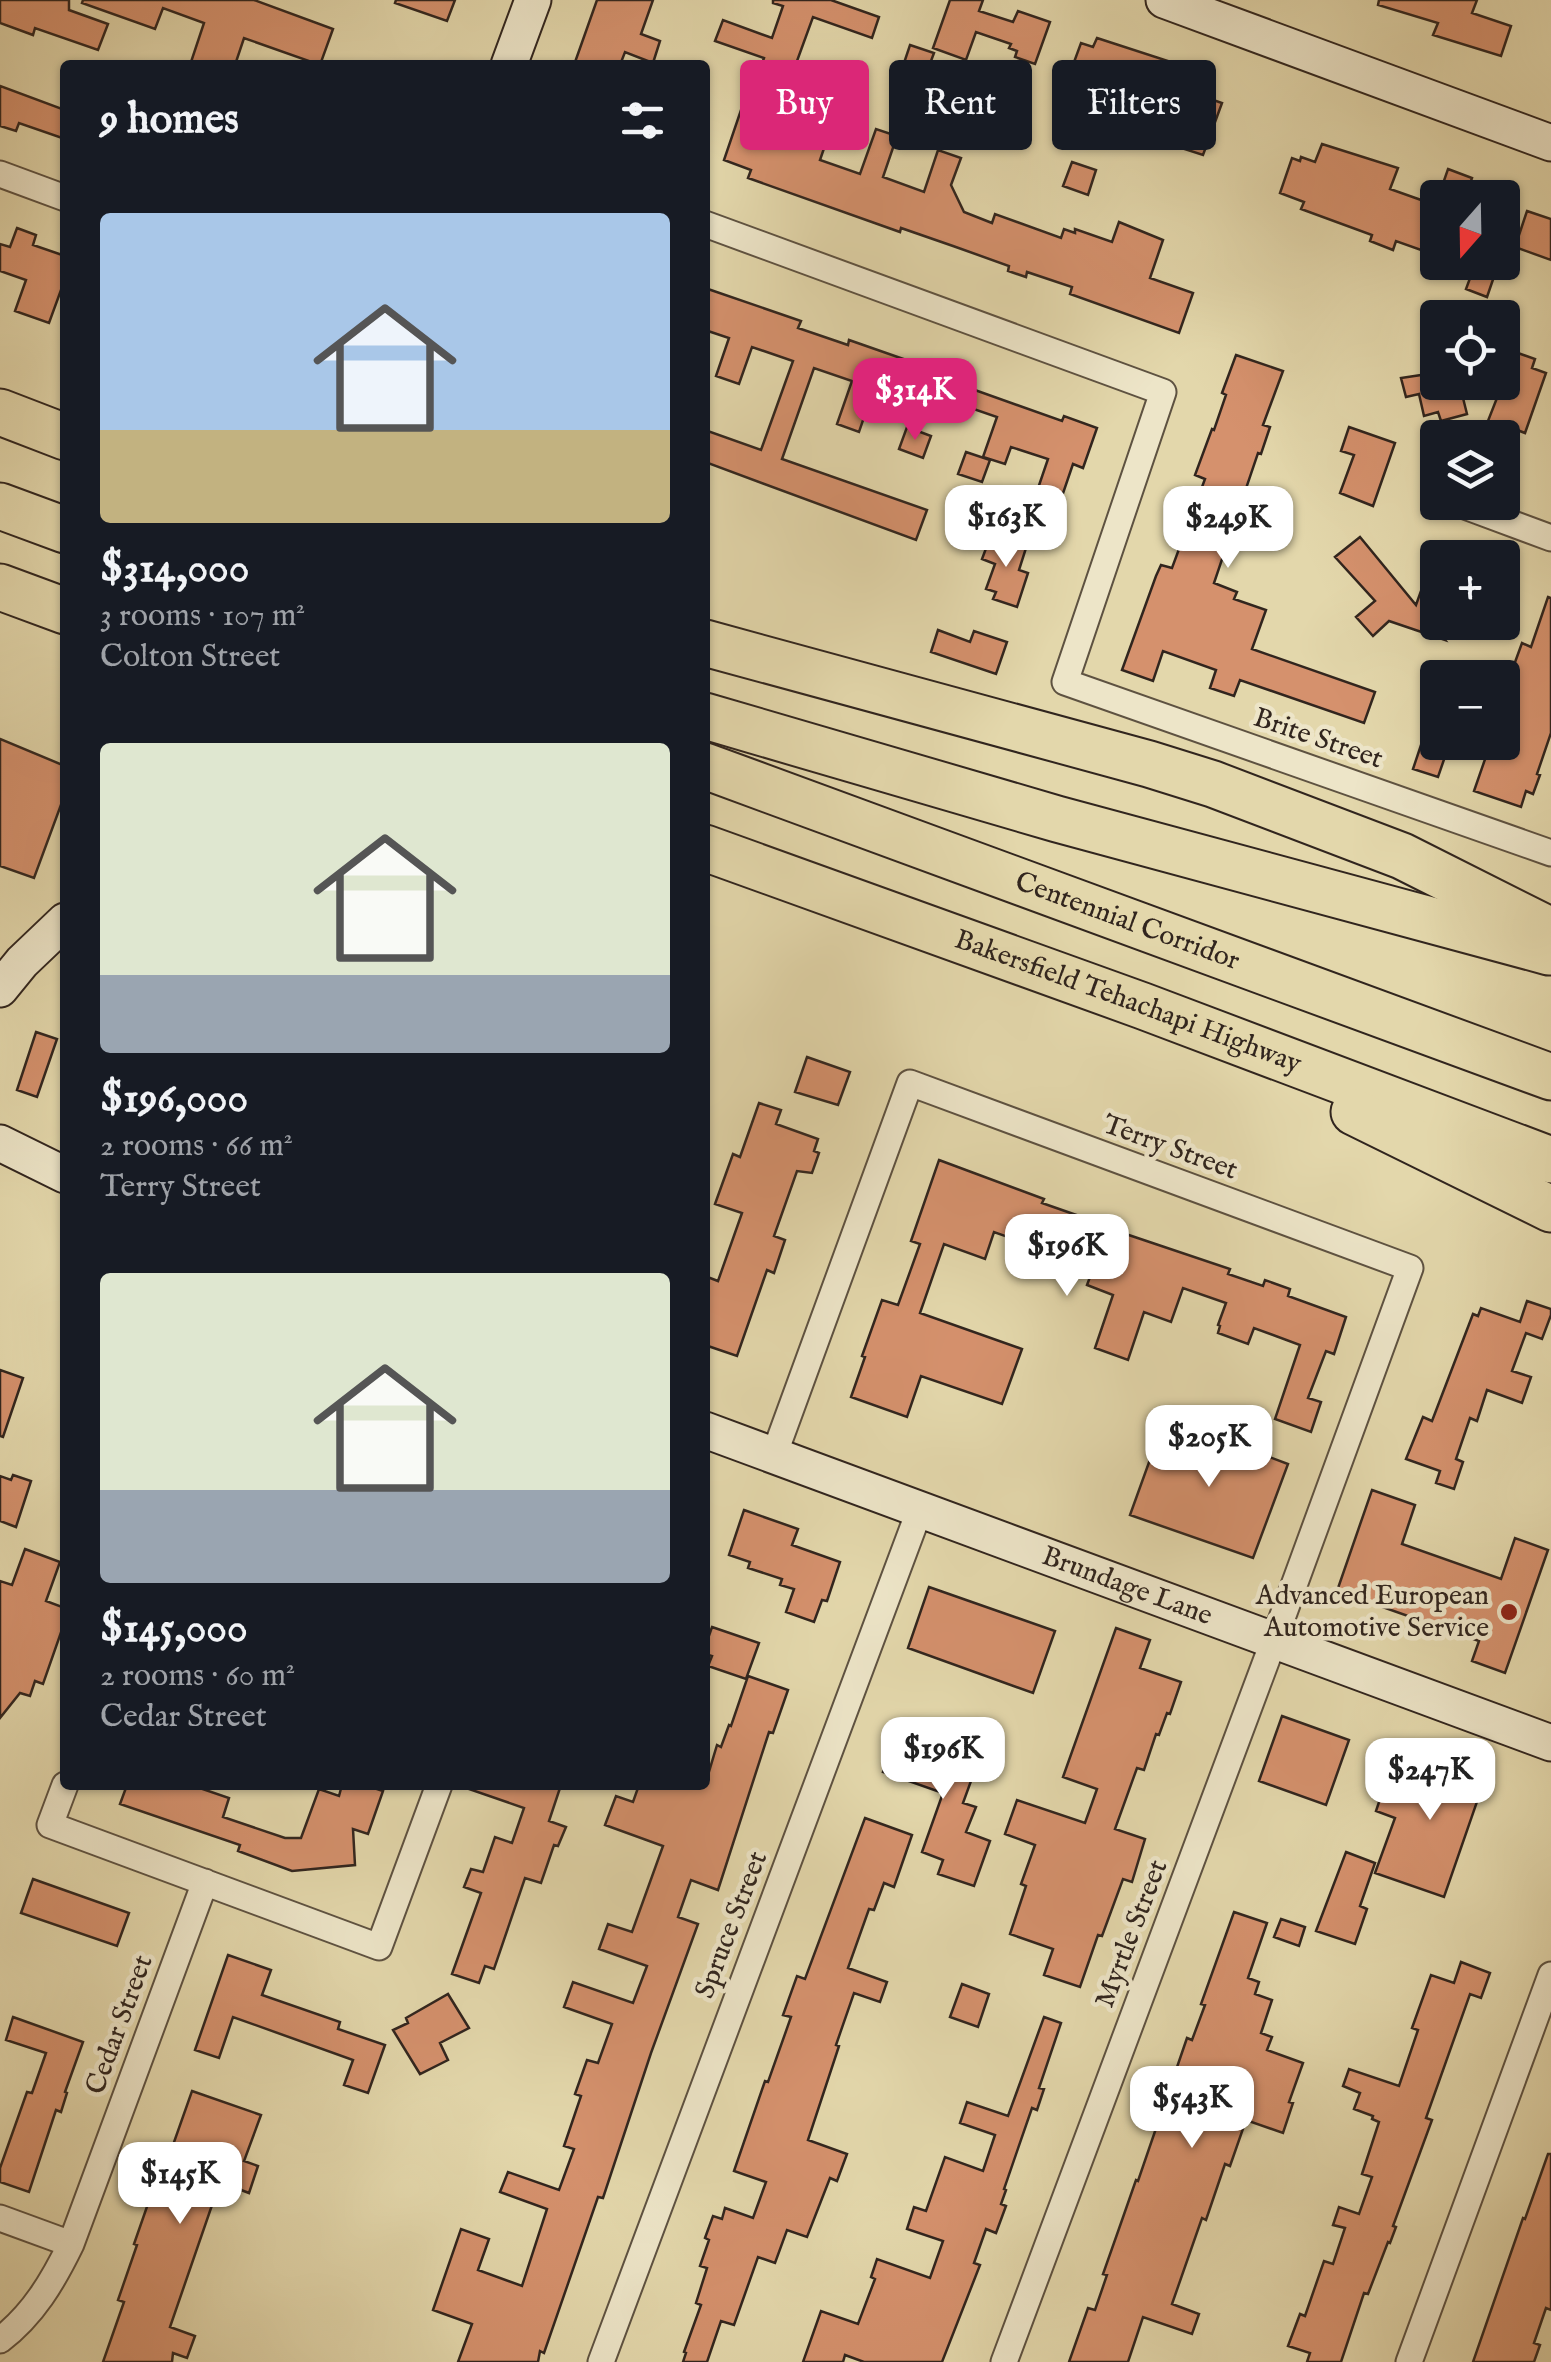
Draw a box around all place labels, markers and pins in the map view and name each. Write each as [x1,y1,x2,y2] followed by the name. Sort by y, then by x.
[845,358,985,443] pin: $314K
[936,485,1076,570] pin: $163K
[1158,486,1298,571] pin: $249K
[997,1214,1137,1299] pin: $196K
[1139,1405,1279,1490] pin: $205K
[1255,1579,1489,1646] place label: Advanced European Automotive Service
[1498,1601,1520,1623] marker: Advanced European Automotive Service
[873,1717,1013,1802] pin: $196K
[1360,1738,1500,1823] pin: $247K
[1122,2066,1262,2151] pin: $543K
[110,2142,250,2227] pin: $145K

